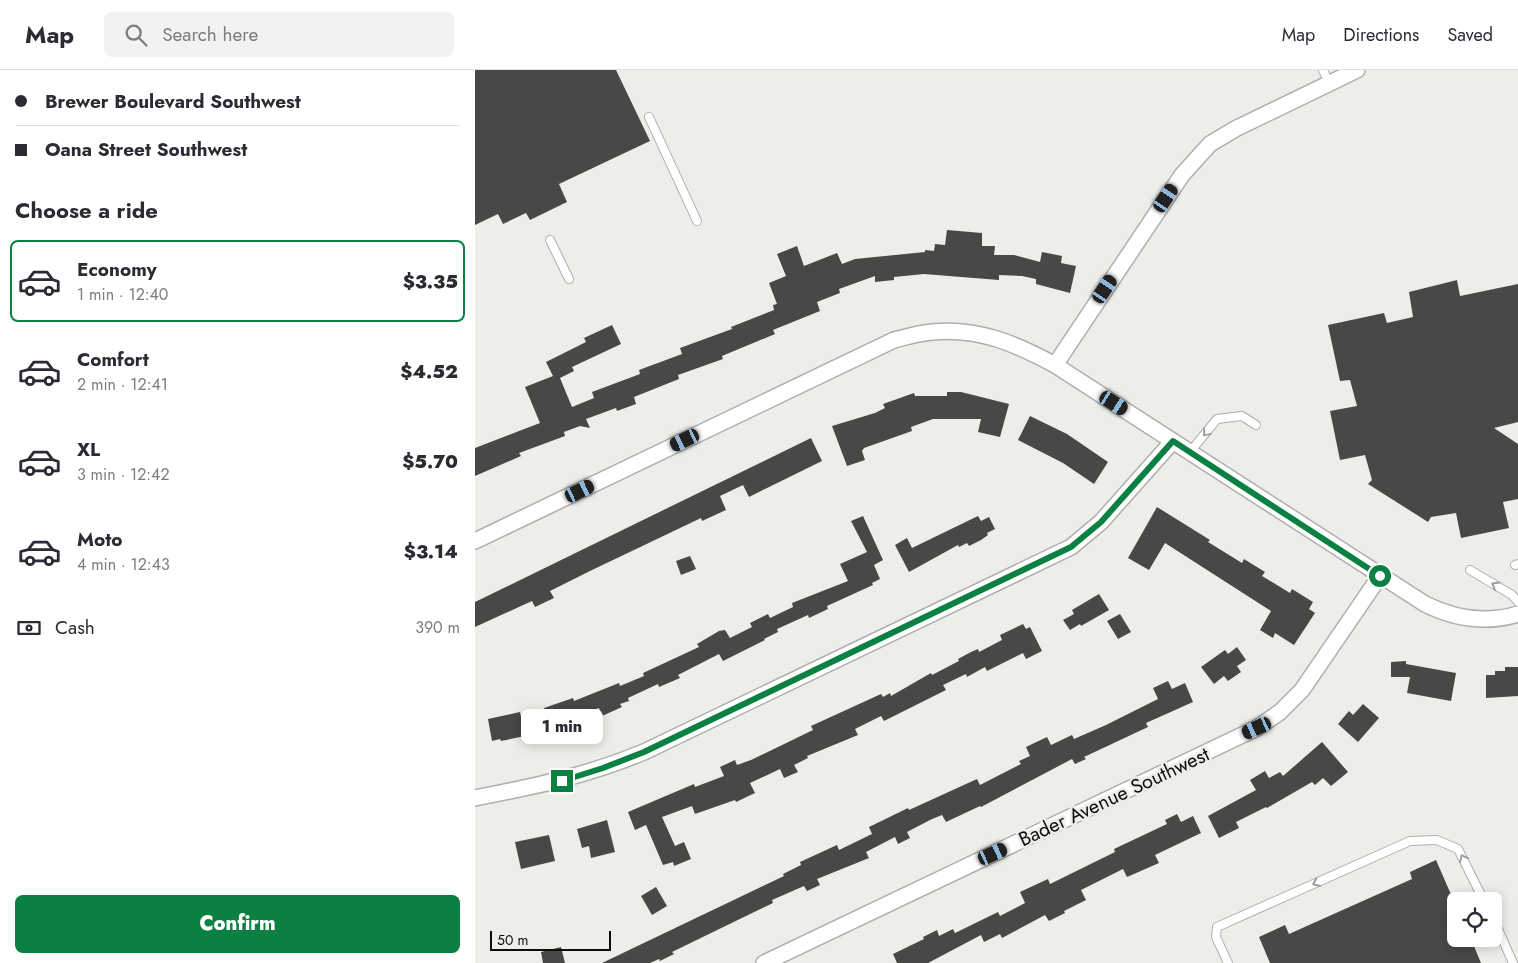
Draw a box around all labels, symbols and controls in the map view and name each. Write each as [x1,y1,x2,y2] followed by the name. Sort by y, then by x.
[104,12,454,57] search box
[25,17,74,52] text: Map
[122,21,150,49] icon: search
[162,21,258,48] text: Search here
[1282,22,1315,48] text: Map
[1343,22,1419,48] text: Directions
[1447,22,1493,48] text: Saved
[45,88,301,115] text: Brewer Boulevard Southwest
[45,136,247,163] text: Oana Street Southwest
[1151,181,1180,215] car
[15,194,158,226] text: Choose a ride
[77,256,157,283] text: Economy
[17,259,62,304] icon: car
[403,268,458,295] text: $3.35
[1090,272,1119,306] car
[77,283,168,306] text: 1 min · 12:40
[77,346,149,373] text: Comfort
[17,349,62,394] icon: car
[400,358,458,385] text: $4.52
[77,373,168,396] text: 2 min · 12:41
[1097,389,1130,417] car
[668,427,701,453] car
[1203,427,1211,436] one-way arrow
[77,436,100,463] text: XL
[17,439,62,484] icon: car
[402,448,458,475] text: $5.70
[77,463,170,486] text: 3 min · 12:42
[563,478,596,504] car
[77,526,122,553] text: Moto
[17,529,62,574] icon: car
[404,538,458,565] text: $3.14
[77,553,170,576] text: 4 min · 12:43
[1369,565,1391,587] route start
[1491,581,1500,591] one-way arrow
[15,614,43,642] icon: cash
[55,614,95,641] text: Cash
[415,616,460,639] text: 390 m
[521,708,603,744] callout: 1 min
[542,715,582,738] text: 1 min
[1240,715,1273,741] car
[1014,740,1214,854] street label: Bader Avenue Southwest
[551,770,573,792] route end
[976,841,1009,867] car
[1459,854,1469,863] one-way arrow
[1312,876,1321,887] one-way arrow
[1447,892,1502,947] map controls
[1447,892,1502,947] button: locate
[15,895,460,953] button: Confirm
[490,928,611,951] scale bar
[497,930,528,950] text: 50 m

